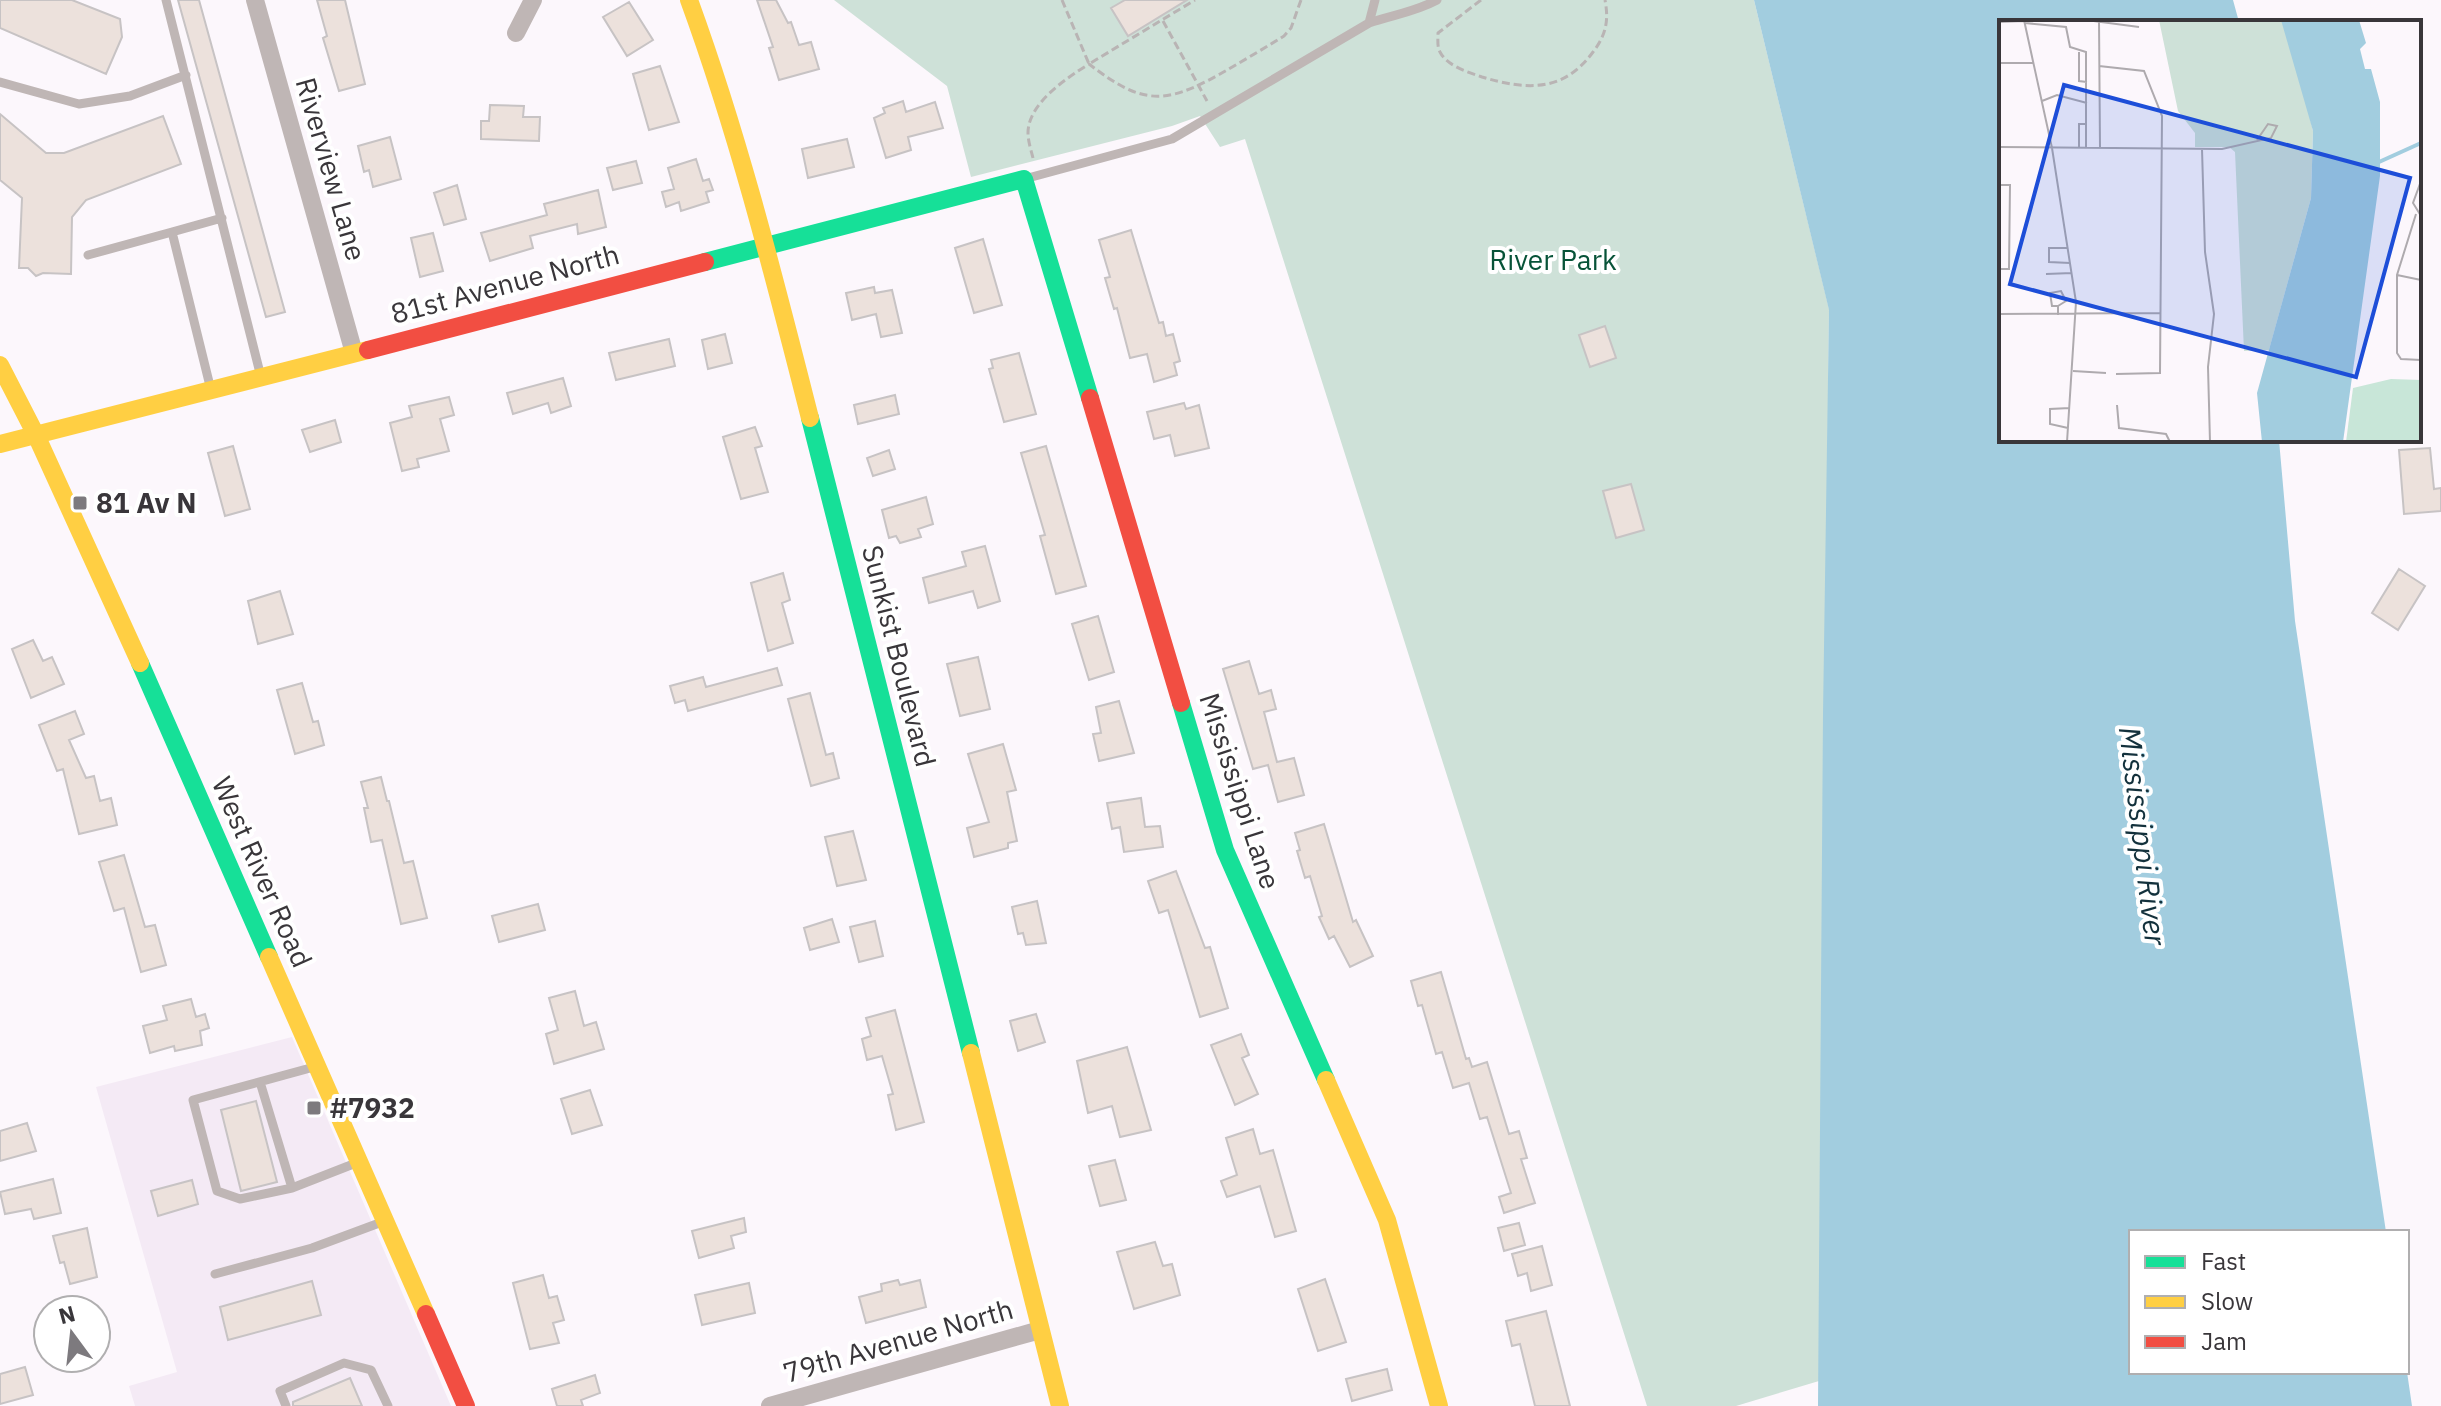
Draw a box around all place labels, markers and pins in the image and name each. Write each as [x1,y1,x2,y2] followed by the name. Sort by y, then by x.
[96,484,197,521] place label: 81 Av N
[71,494,89,512] marker: 81 Av N
[330,1089,415,1126] place label: #7932
[305,1099,323,1117] marker: #7932

